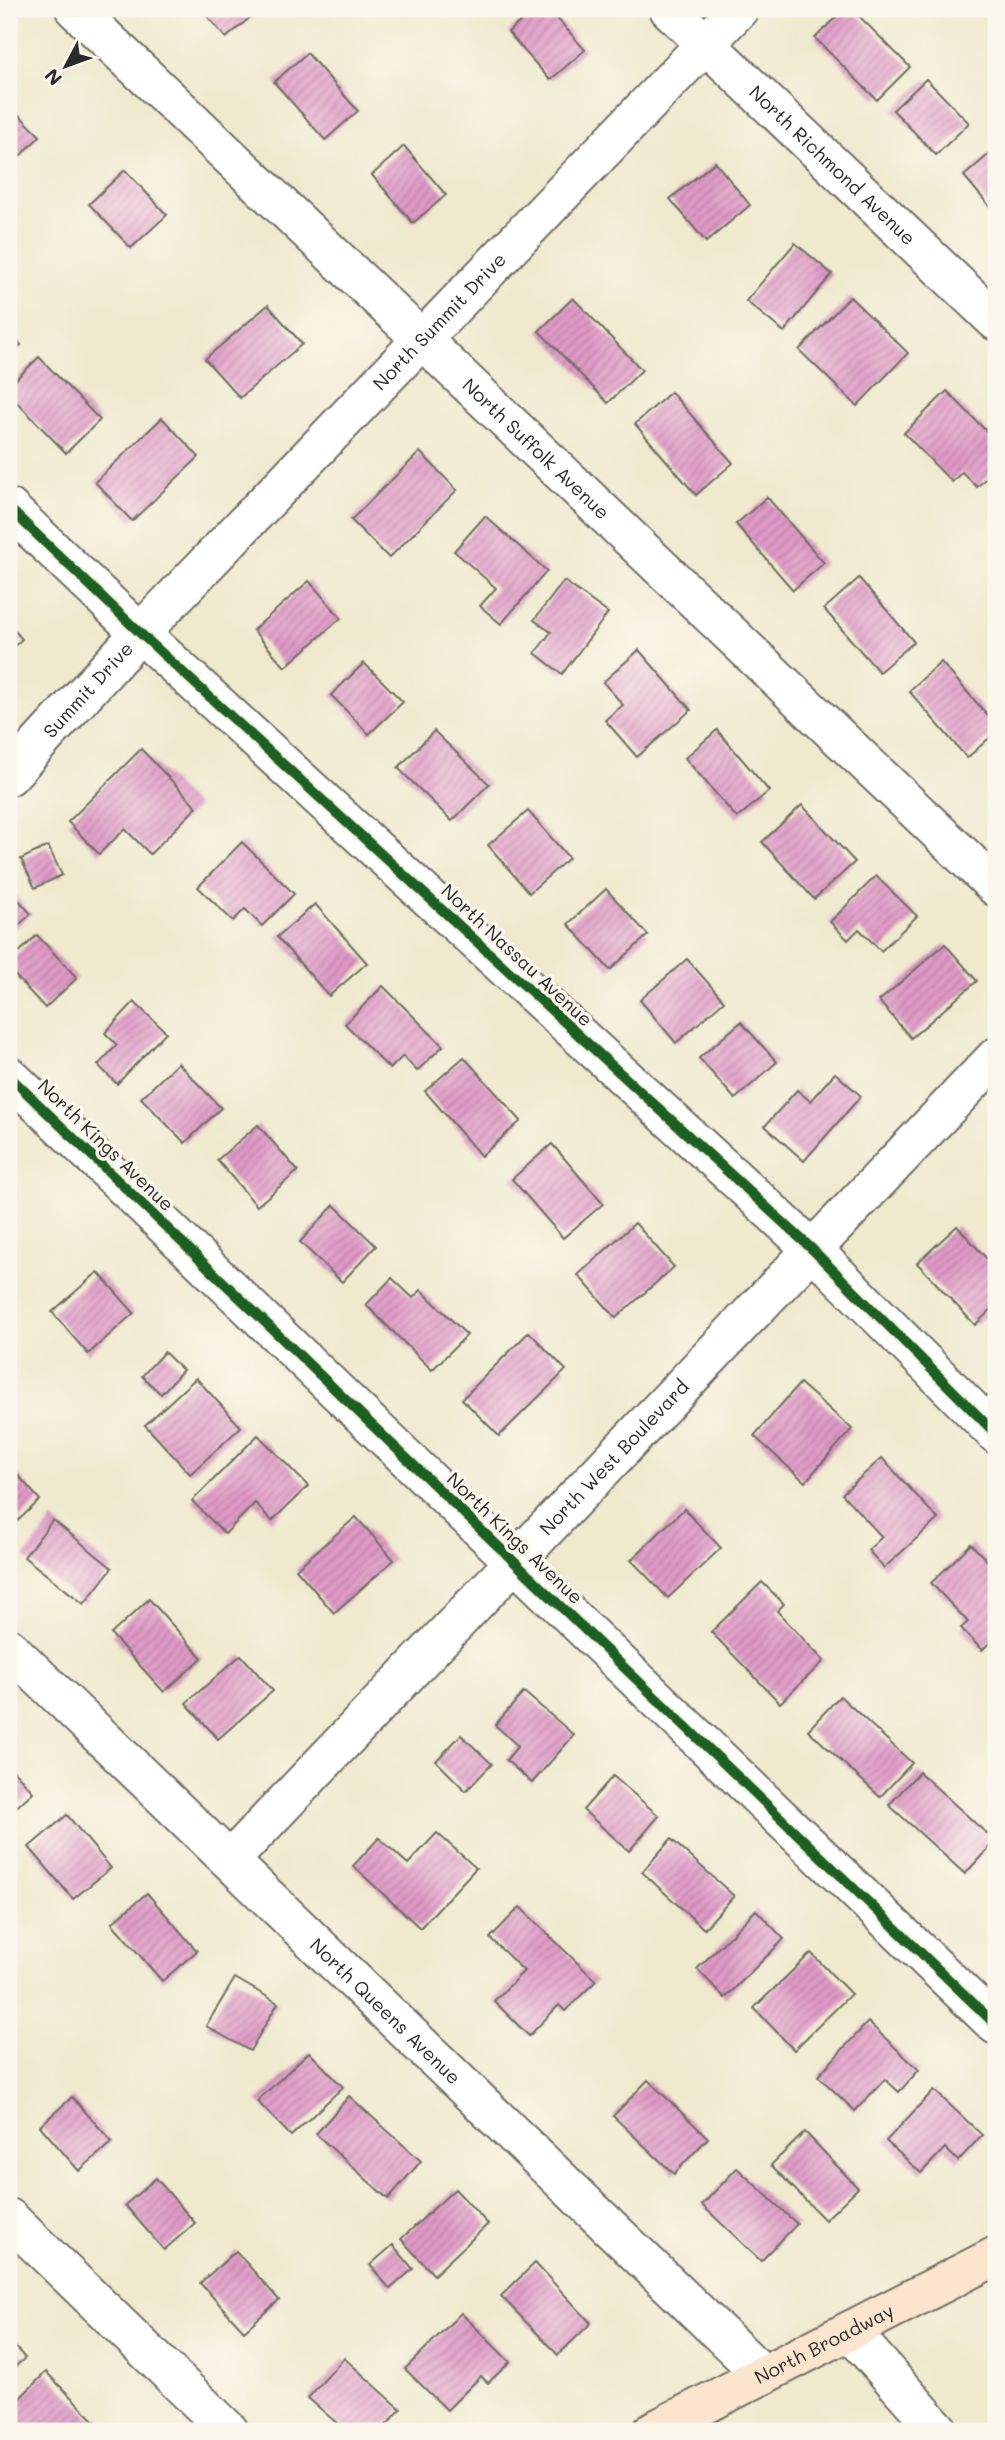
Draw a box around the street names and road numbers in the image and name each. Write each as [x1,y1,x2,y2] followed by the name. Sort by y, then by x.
[744,79,921,250] street label: North Richmond Avenue
[367,247,511,395] street label: North Summit Drive
[458,372,615,524] street label: North Suffolk Avenue
[37,636,138,743] street label: Summit Drive
[436,878,598,1031] street label: North Nassau Avenue
[33,1073,180,1216] street label: North Kings Avenue
[534,1374,694,1540] street label: North West Boulevard
[442,1466,589,1609] street label: North Kings Avenue
[305,1932,467,2089] street label: North Queens Avenue
[750,2297,898,2389] street label: North Broadway

